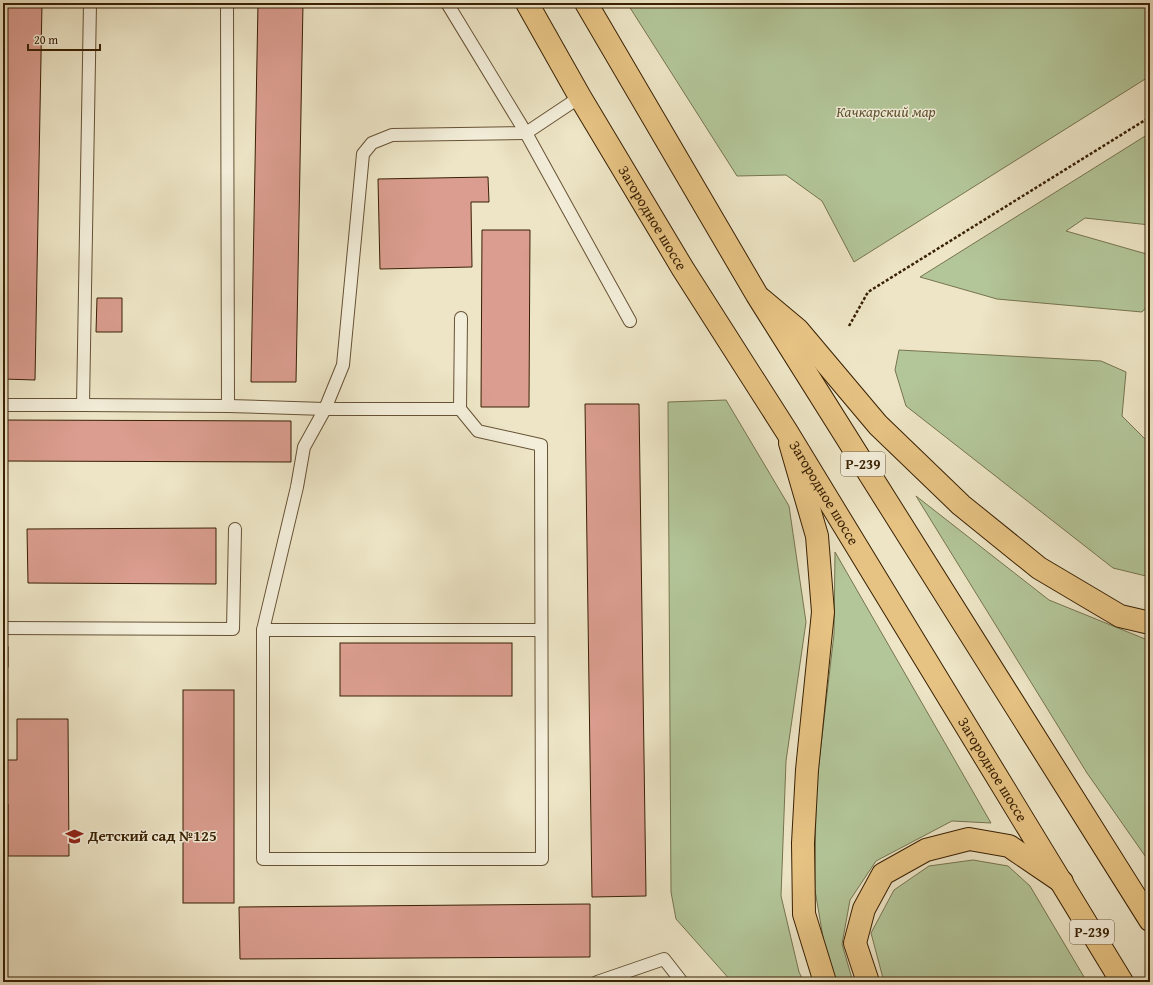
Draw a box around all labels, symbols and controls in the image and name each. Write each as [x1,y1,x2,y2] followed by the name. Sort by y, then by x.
[28,26,100,52] scale bar
[34,31,58,48] text: 20 m
[836,101,936,122] park label: Качкарский мар
[613,161,692,274] street label: Загородное шоссе
[785,436,864,549] street label: Загородное шоссе
[841,452,885,476] road number: Р-239
[953,713,1033,826] street label: Загородное шоссе
[87,825,217,846] place label: Детский сад №125
[65,826,85,846] school or university icon: Детский сад №125
[1070,920,1114,944] road number: Р-239

